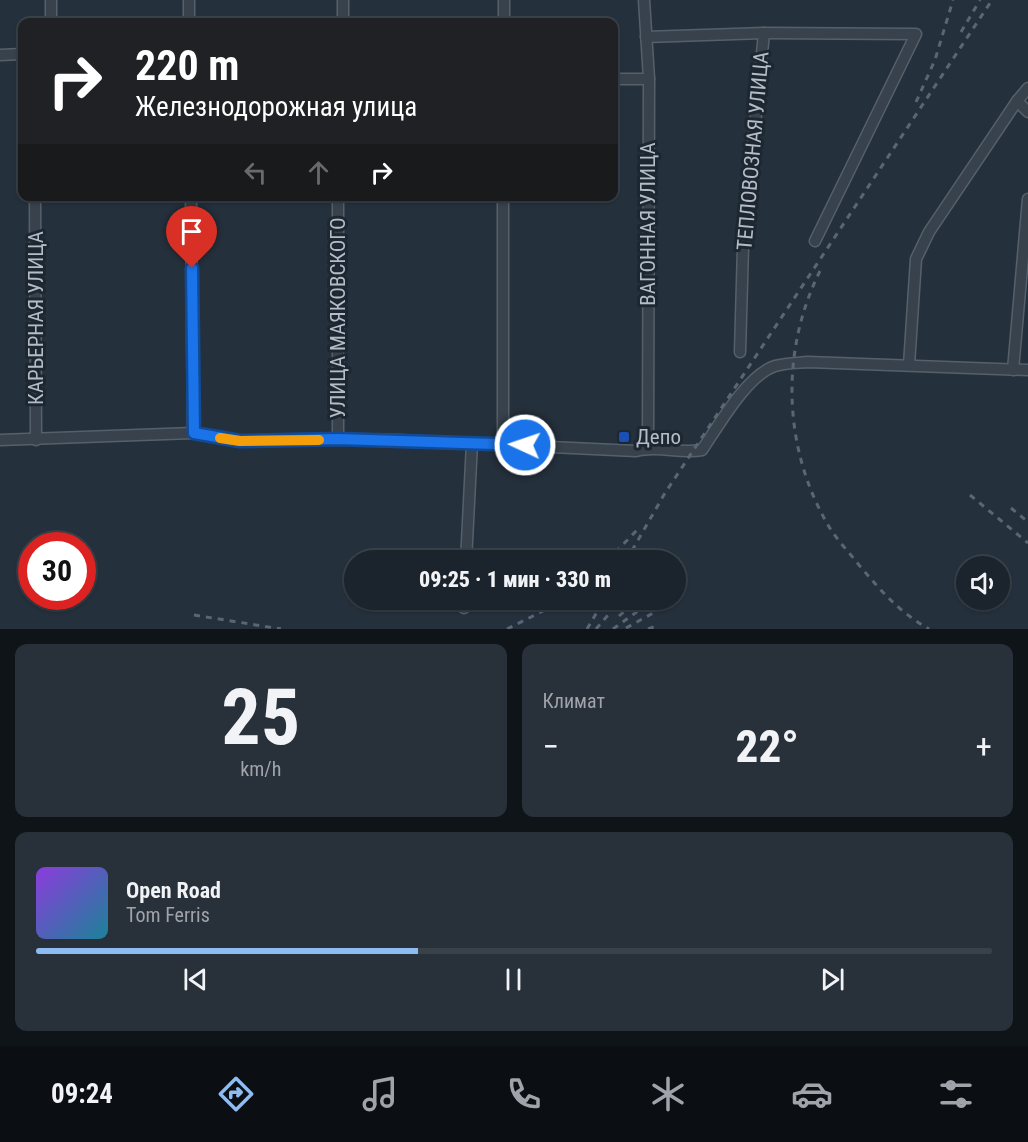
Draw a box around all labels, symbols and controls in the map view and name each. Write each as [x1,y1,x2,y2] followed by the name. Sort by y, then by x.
[135,41,240,90] text: 220 m
[36,42,114,120] icon: right
[732,51,774,251] street label: ТЕПЛОВОЗНАЯ УЛИЦА
[135,91,417,123] text: Железнодорожная улица
[636,142,660,306] street label: ВАГОННАЯ УЛИЦА
[239,156,272,189] icon: left
[302,156,335,189] icon: ahead
[365,156,398,189] icon: right
[166,206,217,268] pin
[175,215,208,248] icon: arrive
[326,217,350,419] street label: УЛИЦА МАЯКОВСКОГО
[24,231,48,405] street label: КАРЬЕРНАЯ УЛИЦА
[493,413,557,477] position arrow
[636,425,681,449] place label: Депо
[617,430,631,444] marker: Депо
[18,532,96,610] speed limit sign: 30
[956,556,1010,610] map controls
[956,556,1010,610] button: sound
[419,567,611,592] text: 09:25 · 1 мин · 330 m
[221,672,300,763] text: 25
[543,689,605,713] text: Климат
[736,720,799,773] text: 22°
[543,727,559,766] text: −
[976,727,992,766] text: +
[240,757,281,781] text: km/h
[126,878,221,903] text: Open Road
[126,903,210,927] text: Tom Ferris
[179,963,212,996] icon: previous
[497,963,530,996] icon: pause
[816,963,849,996] icon: next
[215,1073,257,1115] icon: directions
[359,1073,401,1115] icon: music
[503,1073,545,1115] icon: phone
[647,1073,689,1115] icon: climate
[791,1073,833,1115] icon: car
[935,1073,977,1115] icon: filters
[51,1078,113,1110] text: 09:24

